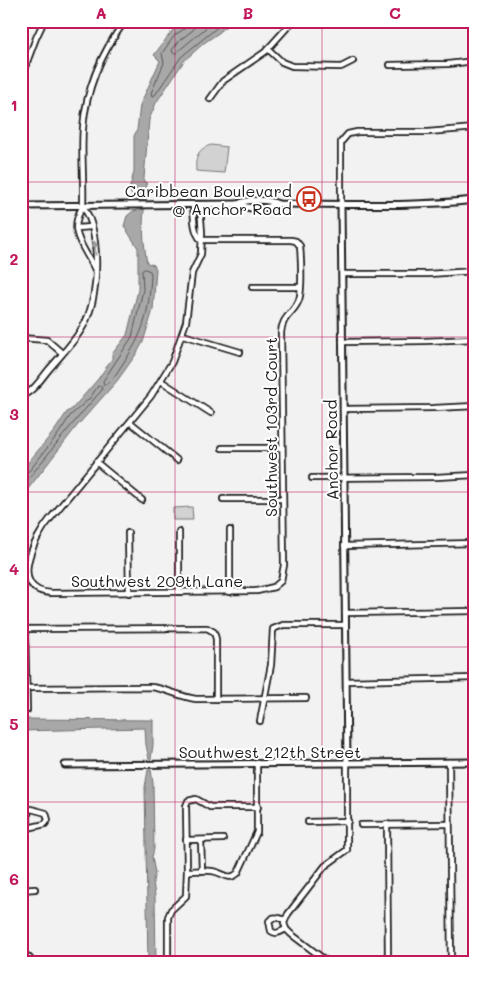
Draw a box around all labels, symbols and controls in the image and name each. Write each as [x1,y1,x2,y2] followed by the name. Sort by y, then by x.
[95,2,107,23] text: A
[243,2,253,23] text: B
[389,2,401,23] text: C
[10,94,18,115] text: 1
[125,180,292,219] place label: Caribbean Boulevard @ Anchor Road
[296,186,322,212] bus stop icon: Caribbean Boulevard @ Anchor Road
[91,240,99,256] one-way arrow
[10,248,19,269] text: 2
[260,337,281,517] street label: Southwest 103rd Court
[320,399,342,501] street label: Anchor Road
[9,403,19,424] text: 3
[9,558,19,579] text: 4
[71,570,243,591] street label: Southwest 209th Lane
[9,713,19,734] text: 5
[179,741,361,762] street label: Southwest 212th Street
[9,868,19,889] text: 6

